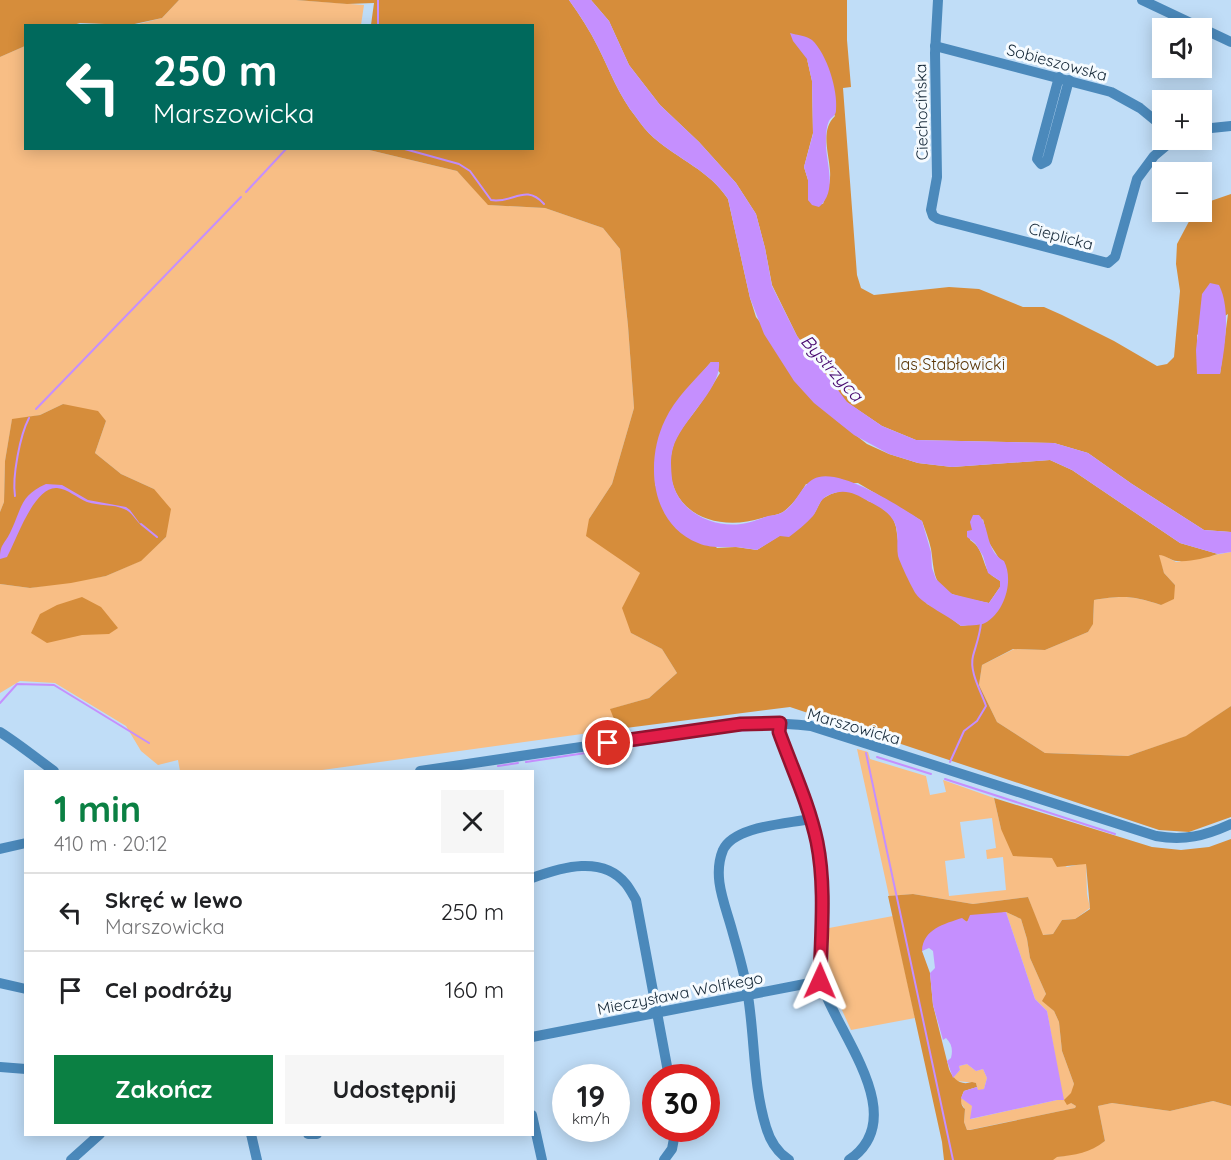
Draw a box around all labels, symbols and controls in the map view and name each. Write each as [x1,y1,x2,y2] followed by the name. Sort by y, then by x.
[1152,18,1212,222] map controls
[1152,18,1212,78] button: sound
[1005,39,1109,85] street label: Sobieszowska
[153,44,277,97] text: 250 m
[54,48,132,126] icon: left
[910,64,932,160] street label: Ciechocińska
[1152,90,1212,150] button: +
[153,96,315,130] text: Marszowicka
[1152,162,1212,222] button: −
[1026,218,1096,254] street label: Cieplicka
[796,330,869,407] water label: Bystrzyca
[897,354,1005,374] park label: las Stabłowicki
[805,703,903,749] street label: Marszowicka
[582,717,633,768] pin
[591,726,624,759] icon: arrive
[54,786,141,831] text: 1 min
[441,790,504,853] button: close
[54,831,167,856] text: 410 m · 20:12
[105,886,243,914] text: Skręć w lewo
[54,896,87,929] icon: left
[441,898,504,926] text: 250 m
[105,914,225,939] text: Marszowicka
[788,949,852,1013] position arrow
[595,967,765,1019] street label: Mieczysława Wolfkego
[54,974,87,1007] icon: arrive
[105,976,232,1004] text: Cel podróży
[445,976,504,1004] text: 160 m
[54,1055,273,1124] button: Zakończ
[285,1055,504,1124] button: Udostępnij
[642,1064,720,1142] speed limit sign: 30
[577,1077,605,1115] text: 19
[572,1109,610,1128] text: km/h

